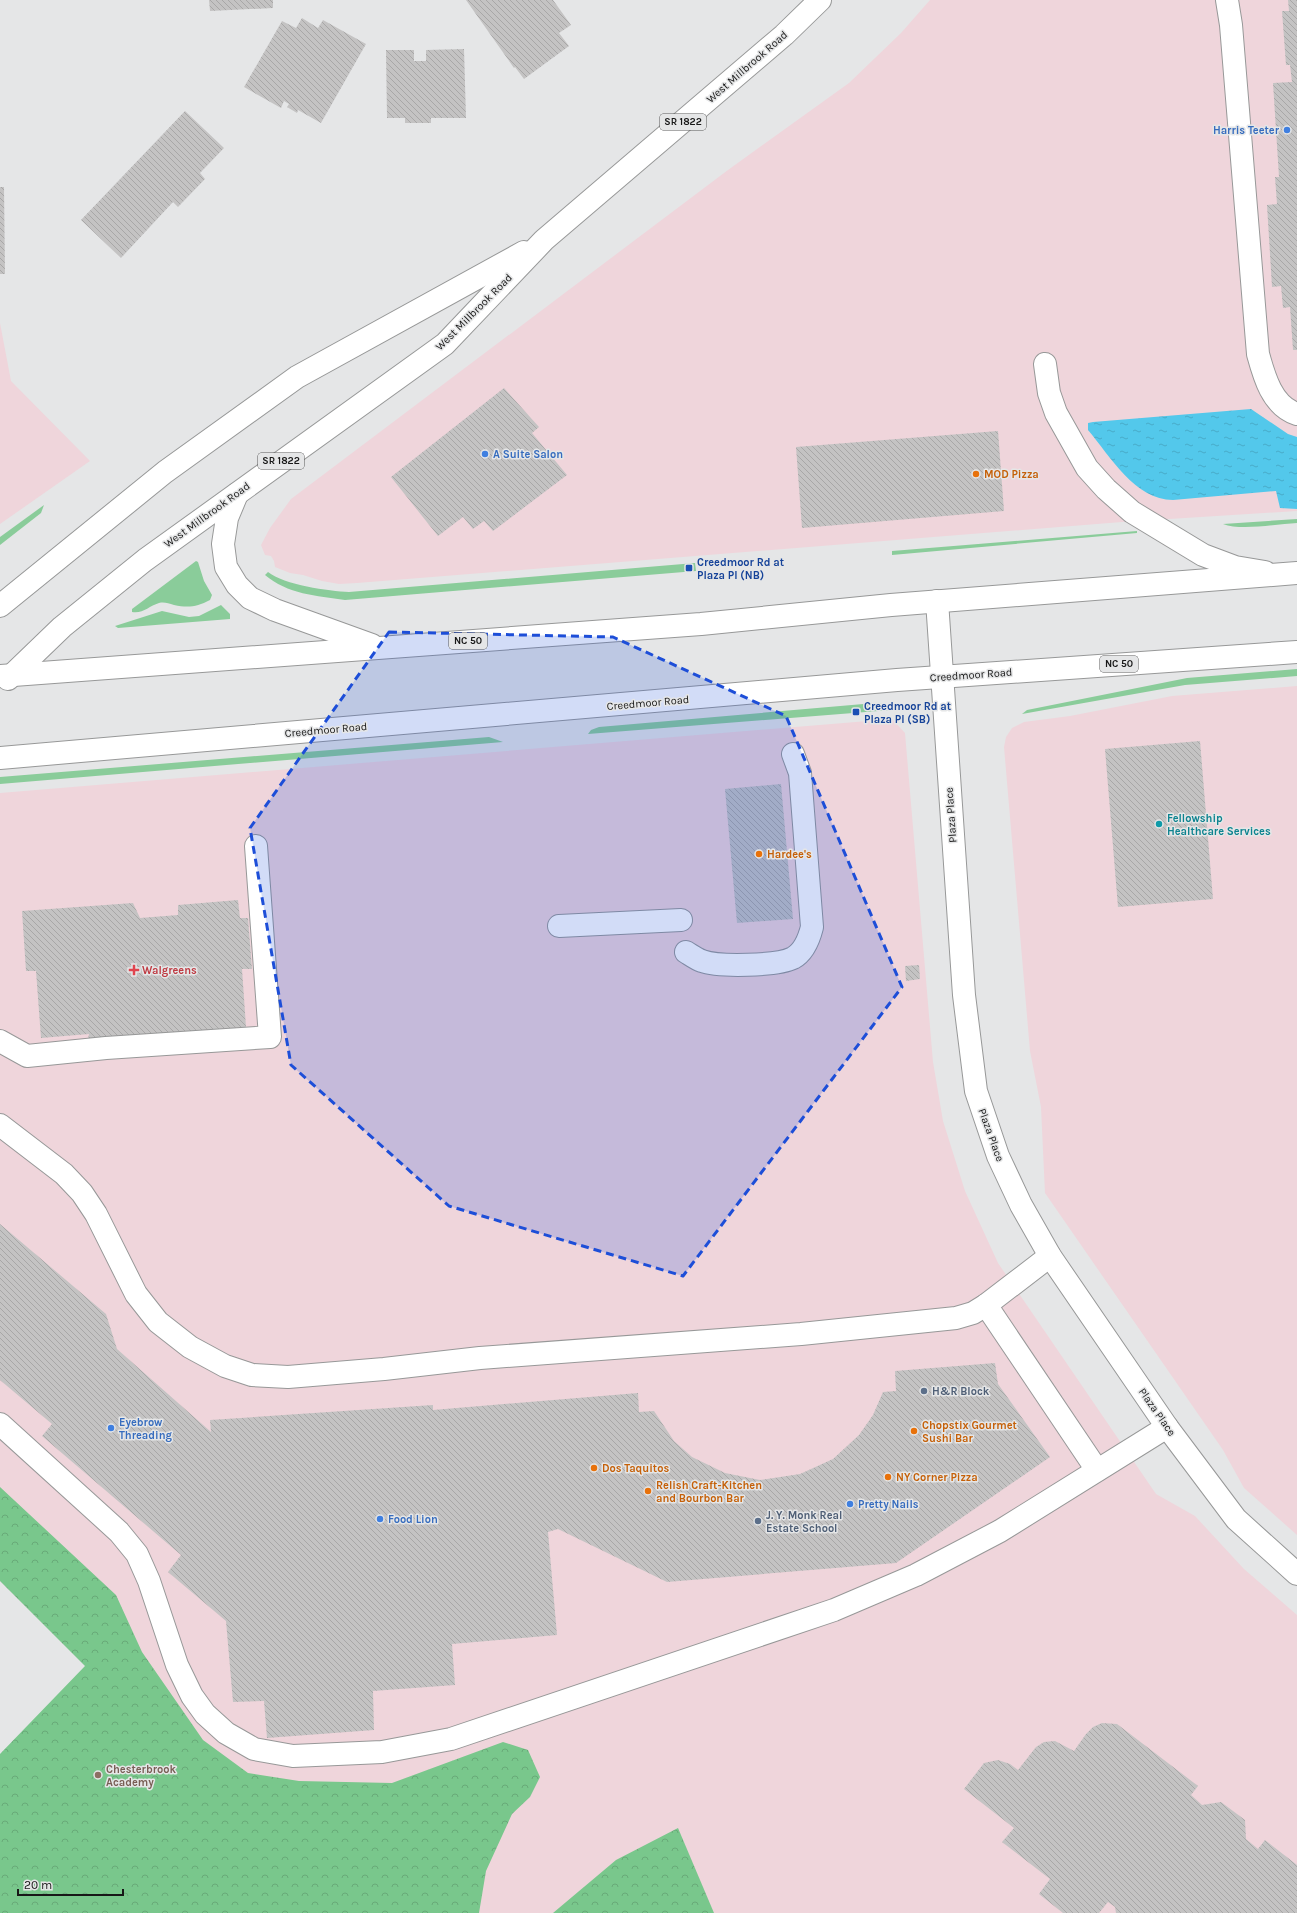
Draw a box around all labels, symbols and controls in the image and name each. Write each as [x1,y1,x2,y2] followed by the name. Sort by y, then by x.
[704,28,790,106] street label: West Millbrook Road
[660,114,706,130] road number: SR 1822
[1213,124,1280,137] place label: Harris Teeter
[1282,125,1292,135] marker: Harris Teeter
[433,271,515,353] street label: West Millbrook Road
[493,448,563,461] place label: A Suite Salon
[480,449,490,459] marker: A Suite Salon
[258,453,304,469] road number: SR 1822
[984,468,1039,481] place label: MOD Pizza
[971,469,981,479] marker: MOD Pizza
[161,479,253,551] street label: West Millbrook Road
[697,556,785,582] place label: Creedmoor Rd at Plaza Pl (NB)
[684,563,694,573] marker: Creedmoor Rd at Plaza Pl (NB)
[449,633,487,649] road number: NC 50
[1100,656,1138,672] road number: NC 50
[929,666,1013,684] street label: Creedmoor Road
[606,693,690,713] street label: Creedmoor Road
[864,700,952,726] place label: Creedmoor Rd at Plaza Pl (SB)
[851,707,861,717] marker: Creedmoor Rd at Plaza Pl (SB)
[284,720,368,740] street label: Creedmoor Road
[943,786,959,843] street label: Plaza Place
[1167,812,1271,838] place label: Fellowship Healthcare Services
[1154,819,1164,829] marker: Fellowship Healthcare Services
[767,848,812,861] place label: Hardee's
[754,849,764,859] marker: Hardee's
[142,964,197,977] place label: Walgreens
[129,965,139,975] marker: Walgreens
[975,1107,1007,1164] street label: Plaza Place
[932,1385,990,1398] place label: H&R Block
[1136,1385,1178,1439] street label: Plaza Place
[919,1386,929,1396] marker: H&R Block
[119,1416,172,1442] place label: Eyebrow Threading
[922,1419,1018,1445] place label: Chopstix Gourmet Sushi Bar
[106,1423,116,1433] marker: Eyebrow Threading
[909,1426,919,1436] marker: Chopstix Gourmet Sushi Bar
[602,1462,669,1475] place label: Dos Taquitos
[589,1463,599,1473] marker: Dos Taquitos
[896,1471,978,1484] place label: NY Corner Pizza
[883,1472,893,1482] marker: NY Corner Pizza
[656,1479,762,1505] place label: Relish Craft-Kitchen and Bourbon Bar
[643,1486,653,1496] marker: Relish Craft-Kitchen and Bourbon Bar
[858,1498,919,1511] place label: Pretty Nails
[845,1499,855,1509] marker: Pretty Nails
[766,1509,842,1535] place label: J. Y. Monk Real Estate School
[388,1513,438,1526] place label: Food Lion
[375,1514,385,1524] marker: Food Lion
[753,1516,763,1526] marker: J. Y. Monk Real Estate School
[106,1763,176,1789] place label: Chesterbrook Academy
[93,1770,103,1780] marker: Chesterbrook Academy
[18,1871,123,1897] scale bar
[24,1878,52,1892] text: 20 m

